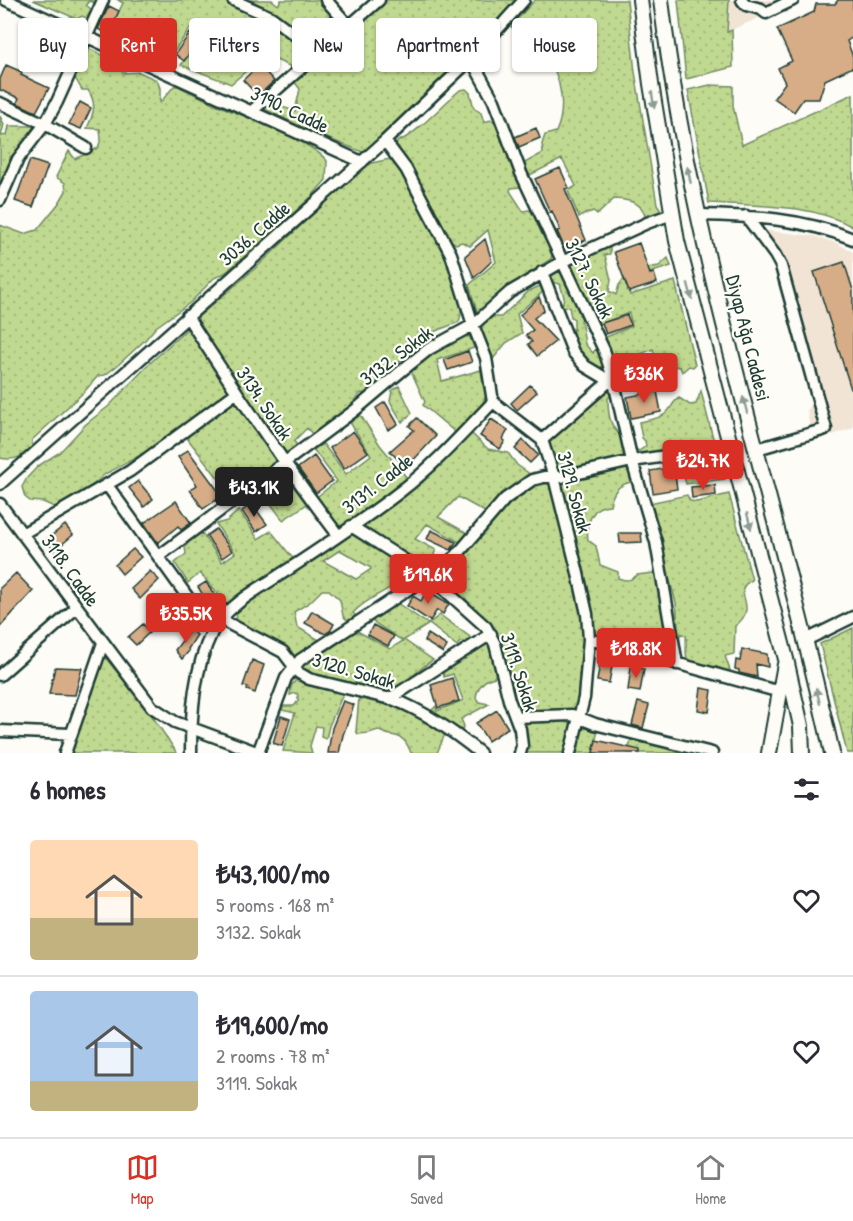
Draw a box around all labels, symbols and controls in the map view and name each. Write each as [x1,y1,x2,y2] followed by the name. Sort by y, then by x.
[18,18,88,72] chip: Buy
[100,18,177,72] chip: Rent
[189,18,280,72] chip: Filters
[292,18,364,72] chip: New
[376,18,500,72] chip: Apartment
[512,18,597,72] chip: House
[246,79,334,139] street label: 3190. Cadde
[649,90,658,109] one-way arrow
[684,165,693,184] one-way arrow
[213,195,295,271] street label: 3036. Cadde
[559,233,621,323] street label: 3127. Sokak
[720,272,778,404] street label: Diyap Ağa Caddesi
[686,282,696,300] one-way arrow
[354,319,438,391] street label: 3132. Sokak
[608,353,680,404] pin: ₺36K
[625,359,663,386] text: ₺36K
[231,361,299,445] street label: 3134. Sokak
[740,396,750,414] one-way arrow
[654,440,752,491] pin: ₺24.7K
[677,446,729,473] text: ₺24.7K
[336,447,418,519] street label: 3131. Cadde
[551,448,599,536] street label: 3129. Sokak
[205,467,303,518] pin: ₺43.1K
[229,473,279,500] text: ₺43.1K
[745,512,754,530] one-way arrow
[36,528,106,612] street label: 3118. Cadde
[379,554,477,605] pin: ₺19.6K
[404,560,452,587] text: ₺19.6K
[137,593,235,644] pin: ₺35.5K
[160,599,212,626] text: ₺35.5K
[587,628,685,679] pin: ₺18.8K
[495,629,545,715] street label: 3119. Sokak
[611,634,661,661] text: ₺18.8K
[309,645,399,695] street label: 3120. Sokak
[812,687,822,705] one-way arrow
[30,772,106,807] text: 6 homes
[790,773,823,806] icon: filters
[216,856,329,891] text: ₺43,100/mo
[78,864,150,936] icon: home
[790,884,823,917] icon: heart
[216,891,334,918] text: 5 rooms · 168 m²
[216,918,301,945] text: 3132. Sokak
[216,1007,328,1042] text: ₺19,600/mo
[78,1015,150,1087] icon: home
[790,1035,823,1068] icon: heart
[216,1042,330,1069] text: 2 rooms · 78 m²
[216,1069,297,1096] text: 3119. Sokak
[126,1151,159,1209] tab: Map
[410,1151,443,1209] tab: Saved
[694,1151,727,1209] tab: Home

